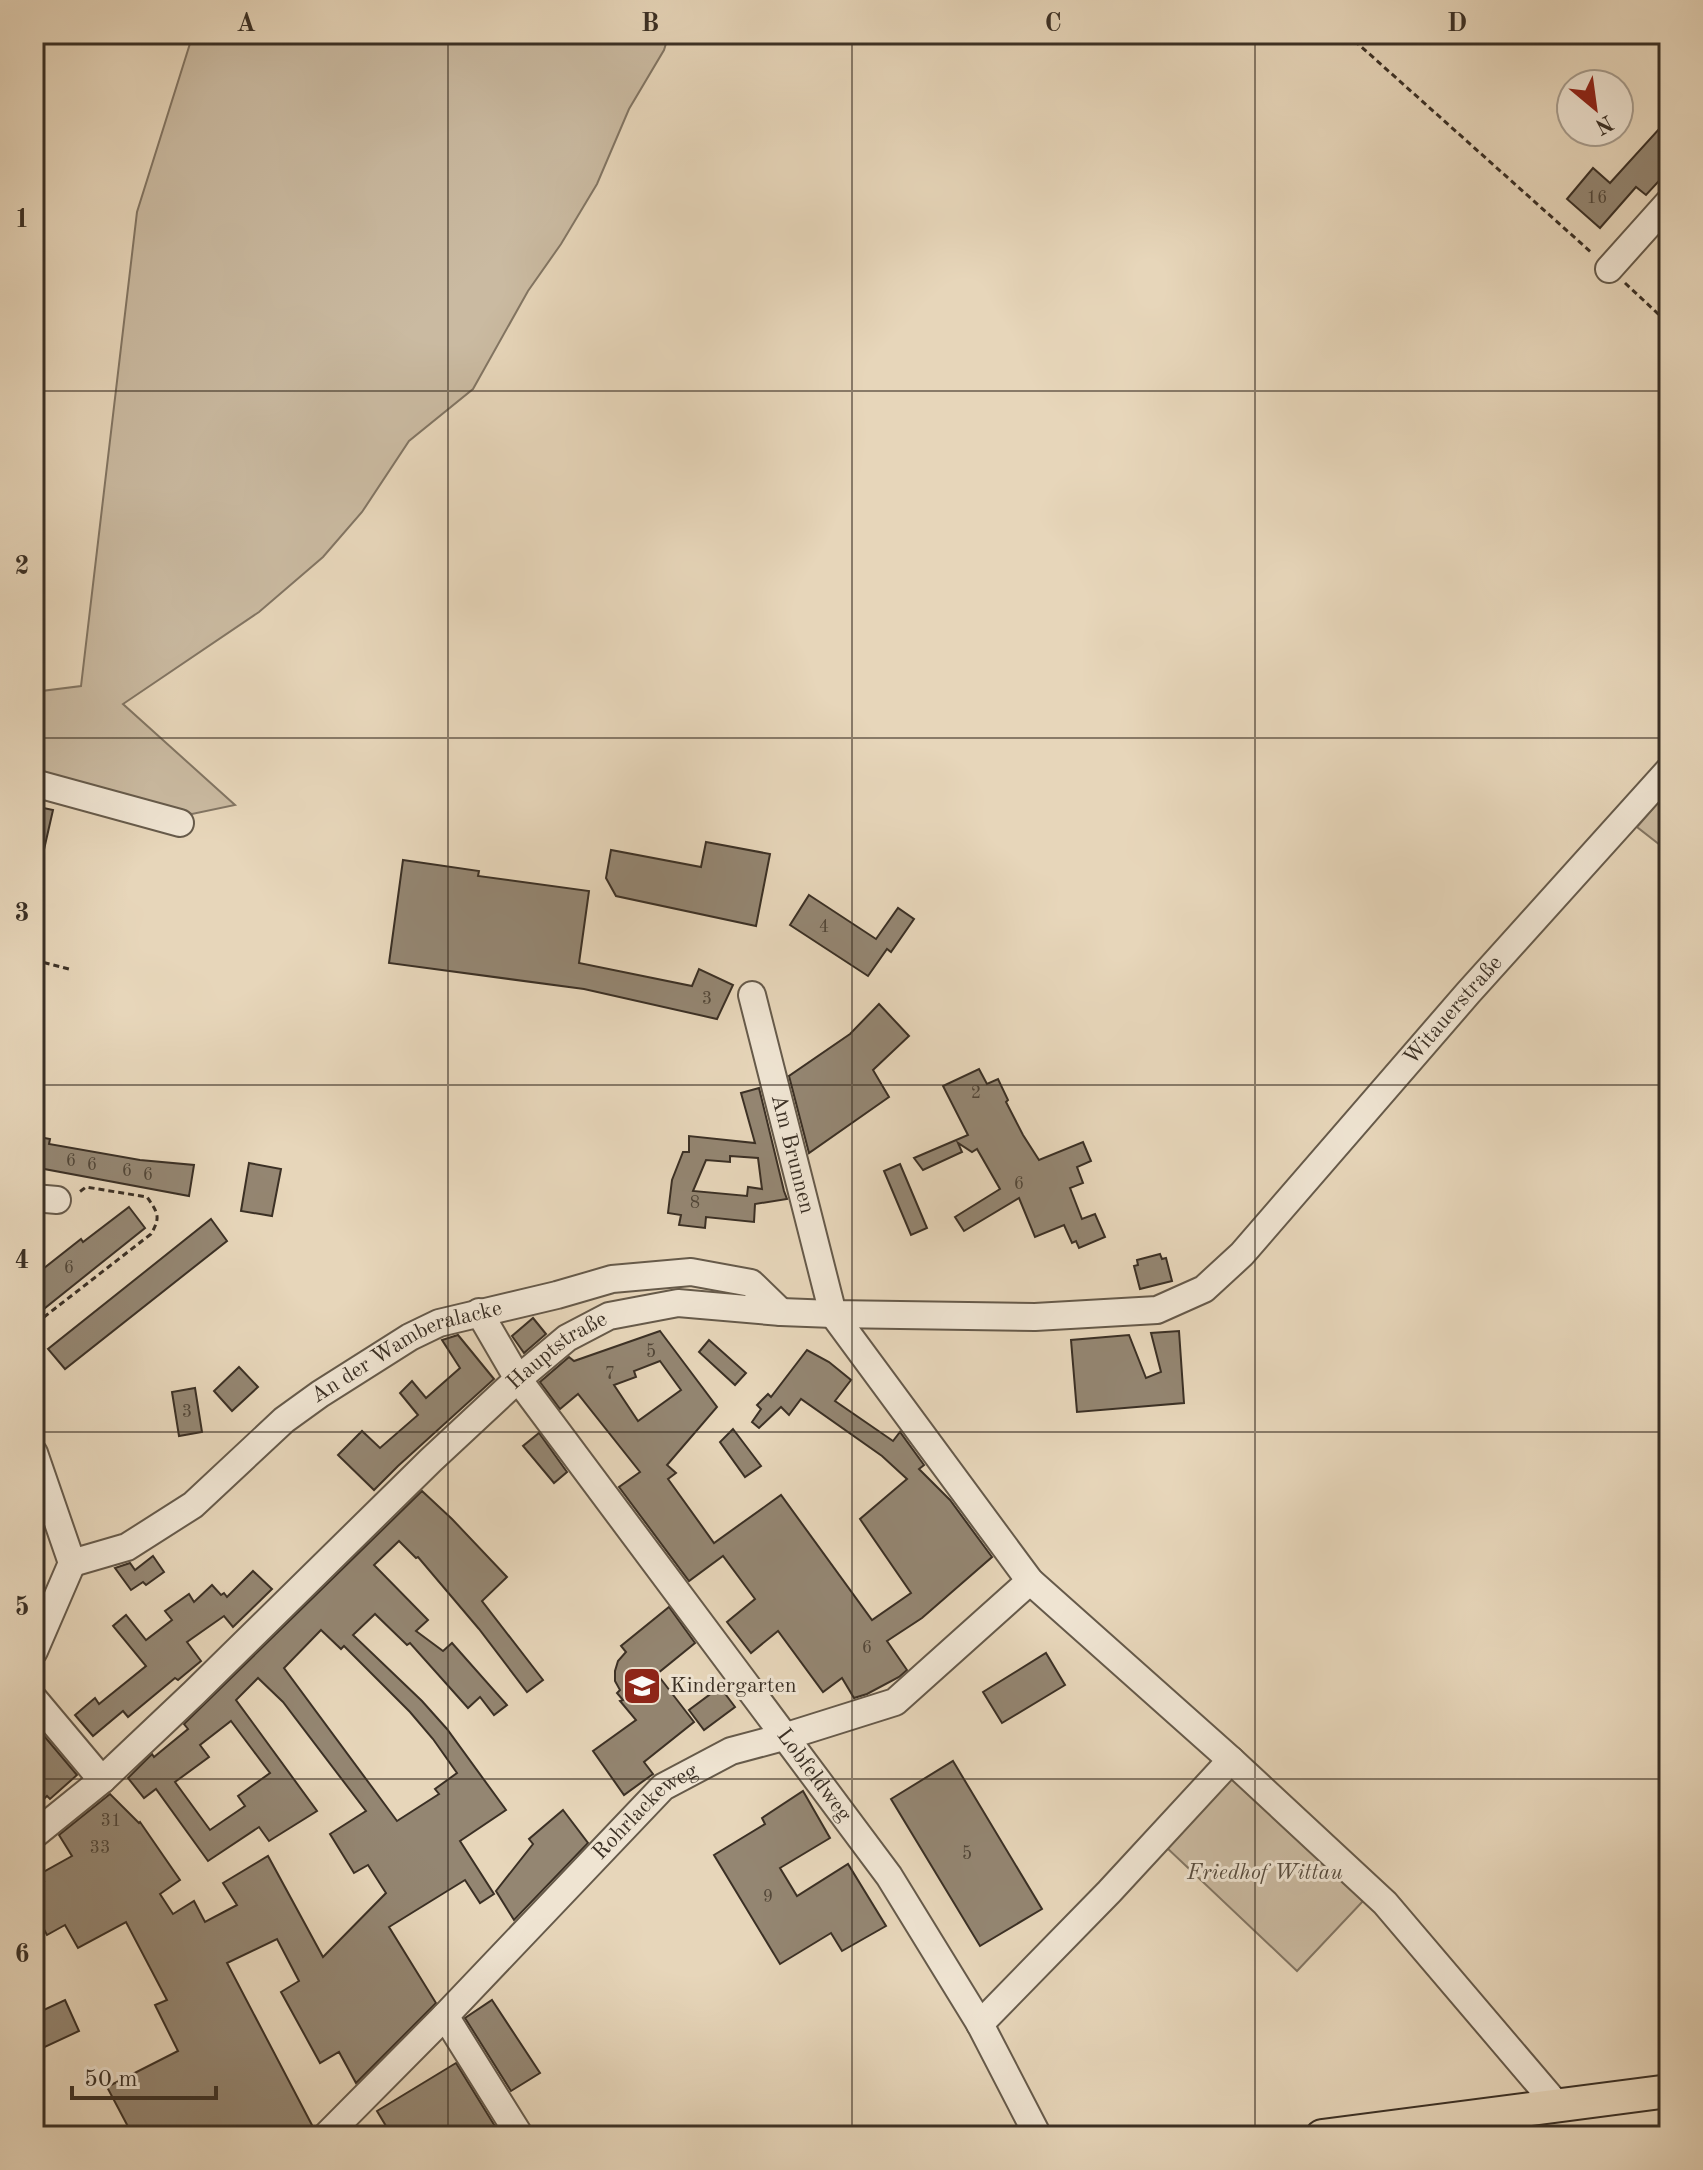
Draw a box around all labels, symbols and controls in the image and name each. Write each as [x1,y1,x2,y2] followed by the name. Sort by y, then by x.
[236,11,256,37] text: A
[641,11,659,37] text: B
[1044,11,1062,37] text: C
[1447,11,1467,37] text: D
[1555,68,1635,148] north arrow
[1591,110,1616,138] text: N
[1587,189,1607,207] house number: 16
[14,207,30,233] text: 1
[14,554,30,580] text: 2
[14,901,30,927] text: 3
[819,918,829,936] house number: 4
[1400,952,1507,1069] street label: Witauerstraße
[702,990,712,1008] house number: 3
[971,1084,981,1102] house number: 2
[767,1092,818,1216] street label: Am Brunnen
[66,1152,76,1170] house number: 6
[87,1156,97,1174] house number: 6
[122,1162,132,1180] house number: 6
[143,1166,153,1184] house number: 6
[1014,1175,1024,1193] house number: 6
[690,1194,700,1212] house number: 8
[14,1248,30,1274] text: 4
[64,1259,74,1277] house number: 6
[307,1297,504,1408] street label: An der Wamberalacke
[503,1308,611,1394] street label: Hauptstraße
[646,1343,656,1361] house number: 5
[605,1365,615,1383] house number: 7
[182,1403,192,1421] house number: 3
[14,1595,30,1621] text: 5
[862,1639,872,1657] house number: 6
[621,1665,663,1707] school or university icon: Kindergarten
[670,1675,797,1697] place label: Kindergarten
[772,1725,856,1826] street label: Lobfeldweg
[589,1760,702,1864] street label: Rohrlackeweg
[101,1812,121,1830] house number: 31
[90,1839,110,1857] house number: 33
[962,1845,972,1863] house number: 5
[1186,1862,1343,1884] park label: Friedhof Wittau
[763,1888,773,1906] house number: 9
[14,1942,30,1968] text: 6
[72,2050,216,2100] scale bar
[84,2068,138,2092] text: 50 m

